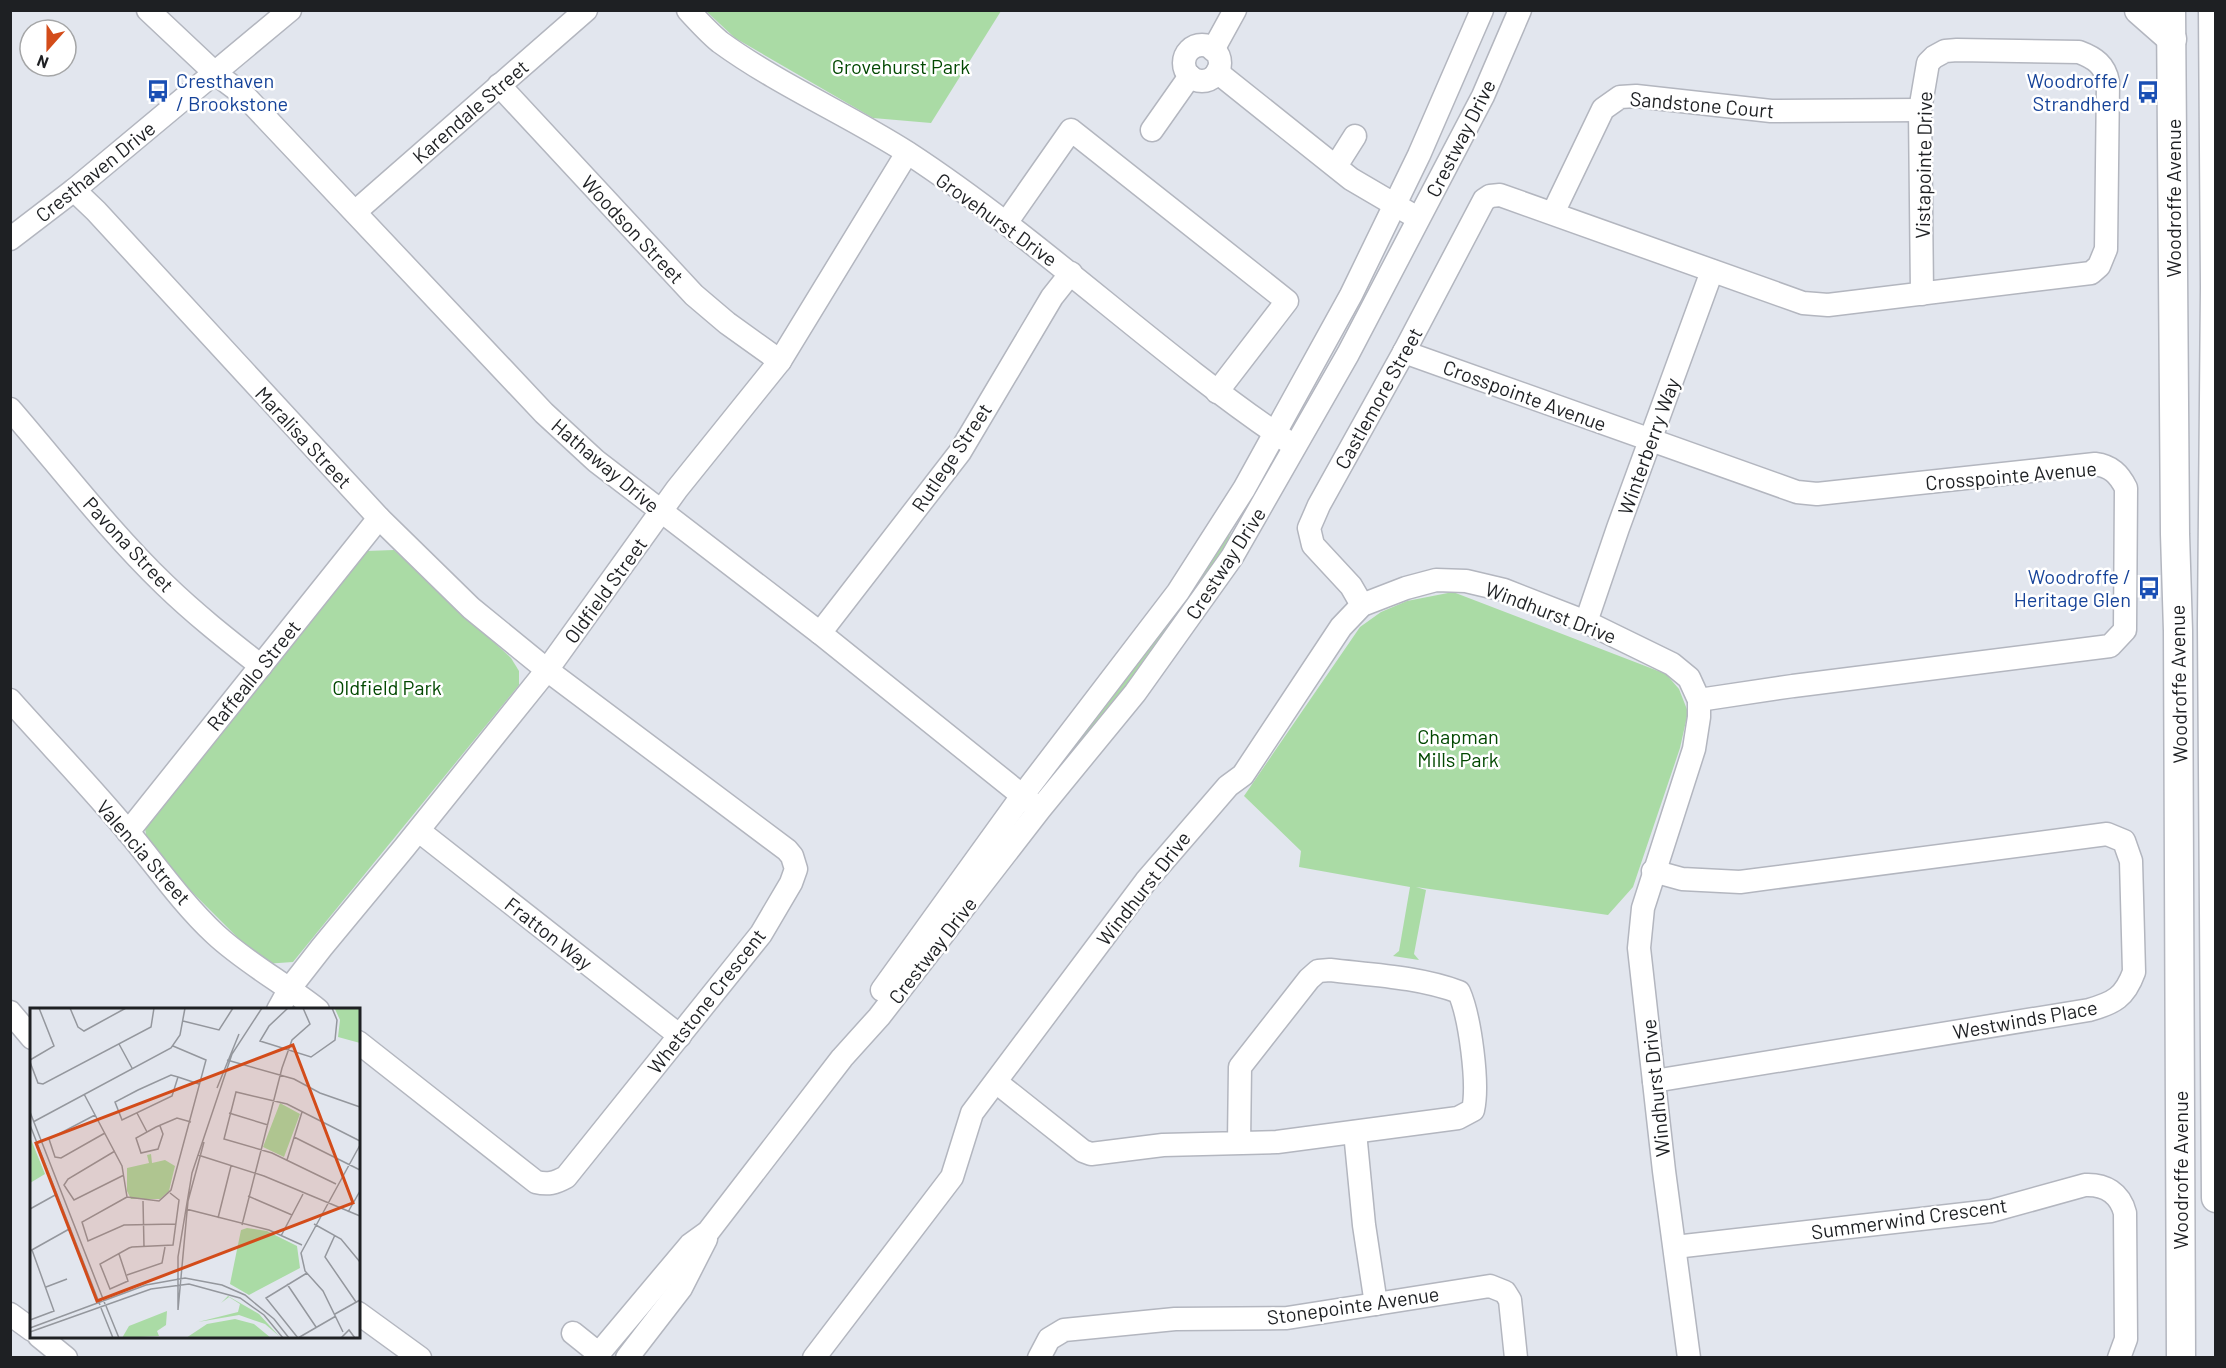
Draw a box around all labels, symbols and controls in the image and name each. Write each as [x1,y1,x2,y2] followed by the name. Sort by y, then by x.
[18,18,78,78] north arrow
[34,52,51,73] text: N
[407,54,533,168] street label: Karendale Street
[832,54,970,78] park label: Grovehurst Park
[176,68,288,115] place label: Cresthaven / Brookstone
[2027,68,2130,115] place label: Woodroffe / Strandherd
[1420,75,1500,201] street label: Crestway Drive
[145,78,171,104] bus stop icon: Cresthaven / Brookstone
[2135,79,2161,105] bus stop icon: Woodroffe / Strandherd
[1629,86,1775,122] street label: Sandstone Court
[1910,91,1936,239] street label: Vistapointe Drive
[30,116,160,226] street label: Cresthaven Drive
[2161,119,2185,277] street label: Woodroffe Avenue
[932,167,1062,271] street label: Grovehurst Drive
[577,170,689,288] street label: Woodson Street
[1329,323,1427,473] street label: Castlemore Street
[1440,354,1610,436] street label: Crosspointe Avenue
[1612,374,1684,518] street label: Winterberry Way
[251,381,357,493] street label: Maralisa Street
[906,398,996,516] street label: Rutlege Street
[547,413,665,517] street label: Hathaway Drive
[1924,456,2098,494] street label: Crosspointe Avenue
[79,491,179,597] street label: Pavona Street
[1180,502,1270,624] street label: Crestway Drive
[559,532,651,648] street label: Oldfield Street
[2014,564,2131,611] place label: Woodroffe / Heritage Glen
[2136,575,2162,601] bus stop icon: Woodroffe / Heritage Glen
[1482,576,1620,648] street label: Windhurst Drive
[2165,604,2191,764] street label: Woodroffe Avenue
[201,615,305,735] street label: Raffeallo Street
[332,675,442,699] park label: Oldfield Park
[1417,724,1499,771] park label: Chapman Mills Park
[92,795,196,909] street label: Valencia Street
[1091,826,1195,950] street label: Windhurst Drive
[500,891,598,975] street label: Fratton Way
[883,892,981,1008] street label: Crestway Drive
[642,924,770,1078] street label: Whetstone Crescent
[1951,994,2099,1044] street label: Westwinds Place
[30,1008,360,1338] inset map
[1636,1018,1674,1158] street label: Windhurst Drive
[2168,1091,2192,1249] street label: Woodroffe Avenue
[1810,1192,2008,1244] street label: Summerwind Crescent
[1265,1281,1441,1329] street label: Stonepointe Avenue

